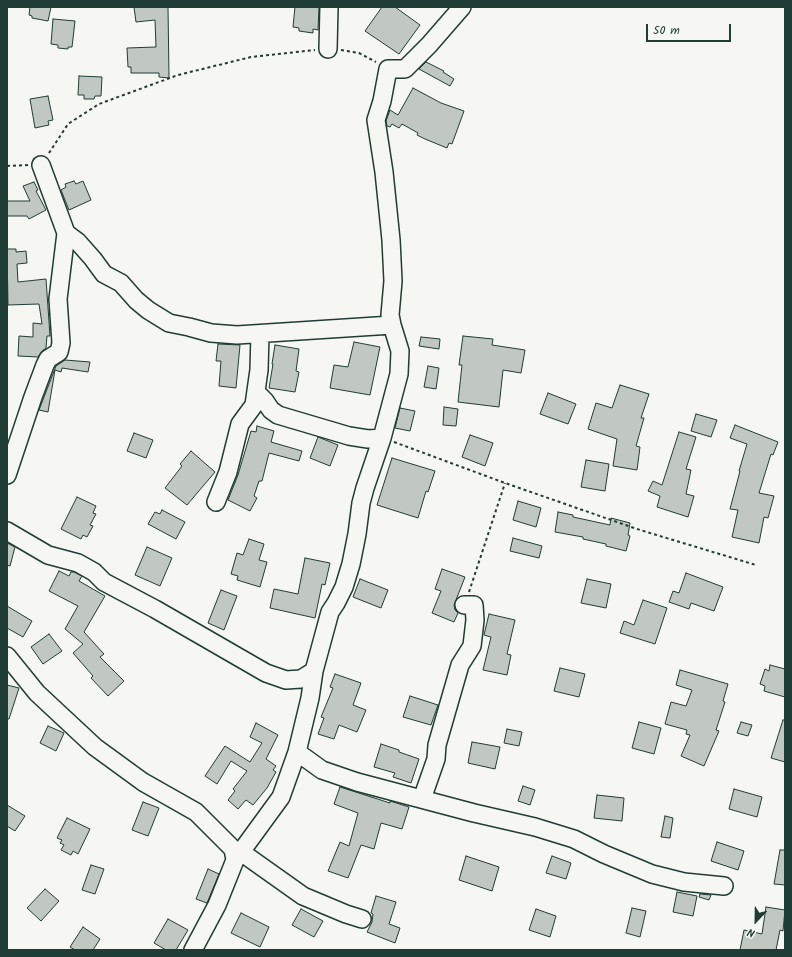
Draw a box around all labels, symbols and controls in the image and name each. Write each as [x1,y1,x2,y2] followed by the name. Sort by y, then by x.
[648,16,733,42] scale bar
[653,21,680,40] text: 50 m
[736,901,776,941] north arrow
[745,922,758,942] text: N

